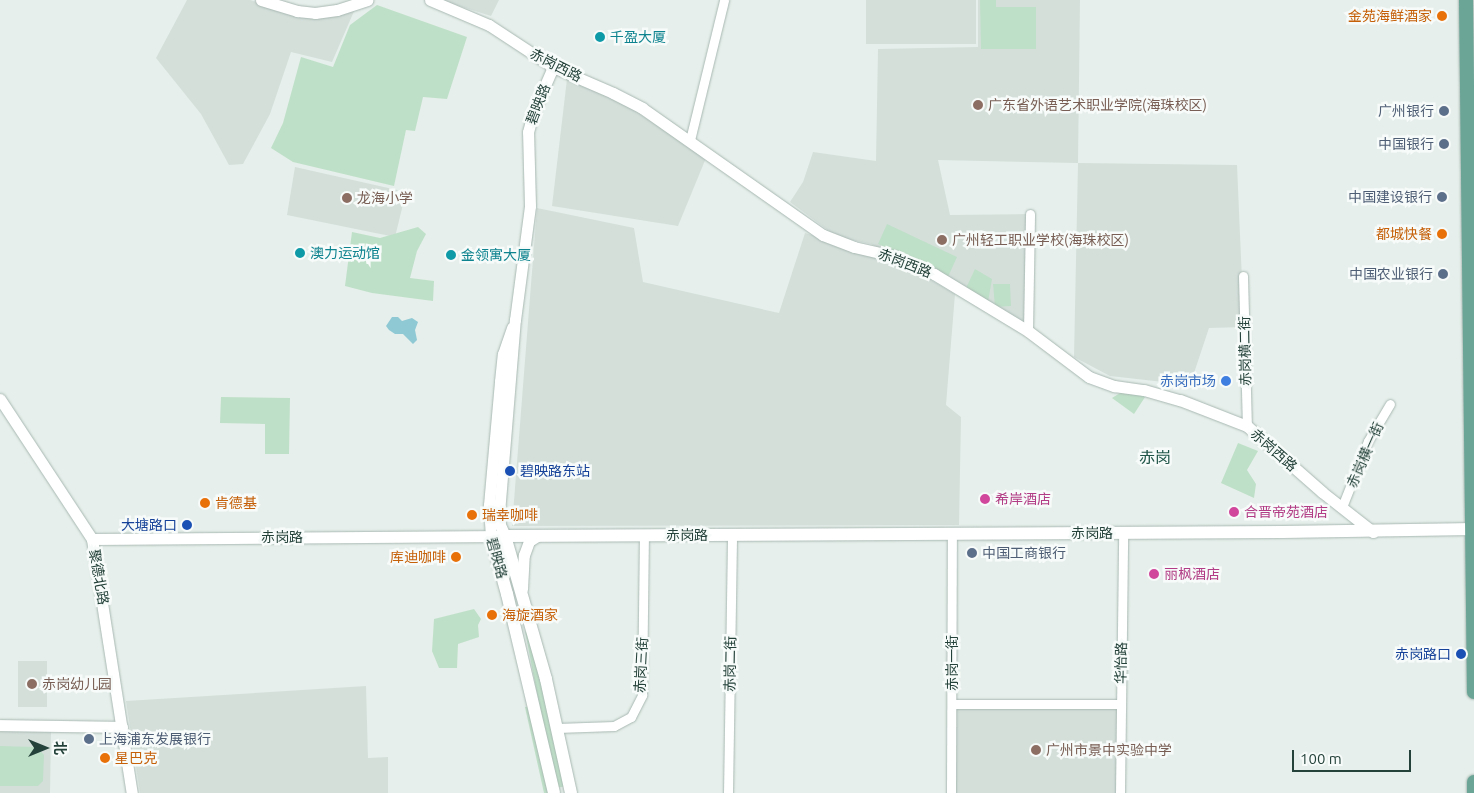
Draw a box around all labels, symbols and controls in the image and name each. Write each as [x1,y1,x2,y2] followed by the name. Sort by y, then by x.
[1348,8,1432,24] place label: 金苑海鲜酒家
[1436,10,1448,22] marker: 金苑海鲜酒家
[610,29,666,45] place label: 千盈大厦
[594,31,606,43] marker: 千盈大厦
[527,45,585,85] street label: 赤岗西路
[523,81,553,127] street label: 碧映路
[988,97,1207,113] place label: 广东省外语艺术职业学院(海珠校区)
[972,99,984,111] marker: 广东省外语艺术职业学院(海珠校区)
[1378,103,1434,119] place label: 广州银行
[1438,105,1450,117] marker: 广州银行
[1378,136,1434,152] place label: 中国银行
[1438,138,1450,150] marker: 中国银行
[1348,189,1432,205] place label: 中国建设银行
[357,190,413,206] place label: 龙海小学
[1436,191,1448,203] marker: 中国建设银行
[341,192,353,204] marker: 龙海小学
[1376,226,1432,242] place label: 都城快餐
[1436,228,1448,240] marker: 都城快餐
[952,232,1129,248] place label: 广州轻工职业学校(海珠校区)
[936,234,948,246] marker: 广州轻工职业学校(海珠校区)
[310,245,380,261] place label: 澳力运动馆
[876,245,934,281] street label: 赤岗西路
[294,247,306,259] marker: 澳力运动馆
[461,247,531,263] place label: 金领寓大厦
[445,249,457,261] marker: 金领寓大厦
[1349,266,1433,282] place label: 中国农业银行
[1437,268,1449,280] marker: 中国农业银行
[1236,316,1254,386] street label: 赤岗横二街
[1160,373,1216,389] place label: 赤岗市场
[1220,375,1232,387] marker: 赤岗市场
[1343,420,1387,490] street label: 赤岗横一街
[1247,425,1301,475] street label: 赤岗西路
[1139,447,1171,467] district label: 赤岗
[520,463,590,479] place label: 碧映路东站
[504,465,516,477] marker: 碧映路东站
[995,491,1051,507] place label: 希岸酒店
[979,493,991,505] marker: 希岸酒店
[215,495,257,511] place label: 肯德基
[199,497,211,509] marker: 肯德基
[1244,504,1328,520] place label: 合晋帝苑酒店
[1228,506,1240,518] marker: 合晋帝苑酒店
[482,507,538,523] place label: 瑞幸咖啡
[466,509,478,521] marker: 瑞幸咖啡
[121,517,177,533] place label: 大塘路口
[181,519,193,531] marker: 大塘路口
[1071,525,1113,541] street label: 赤岗路
[666,527,708,543] street label: 赤岗路
[261,529,303,545] street label: 赤岗路
[483,535,511,581] street label: 碧映路
[982,545,1066,561] place label: 中国工商银行
[966,547,978,559] marker: 中国工商银行
[86,548,112,606] street label: 聚德北路
[390,549,446,565] place label: 库迪咖啡
[450,551,462,563] marker: 库迪咖啡
[1164,566,1220,582] place label: 丽枫酒店
[1148,568,1160,580] marker: 丽枫酒店
[502,607,558,623] place label: 海旋酒家
[486,609,498,621] marker: 海旋酒家
[944,635,960,691] street label: 赤岗一街
[721,636,739,692] street label: 赤岗二街
[631,637,651,693] street label: 赤岗三街
[1112,642,1130,684] street label: 华怡路
[1395,646,1451,662] place label: 赤岗路口
[1455,648,1467,660] marker: 赤岗路口
[42,676,112,692] place label: 赤岗幼儿园
[26,678,38,690] marker: 赤岗幼儿园
[20,723,70,773] north arrow
[99,731,211,747] place label: 上海浦东发展银行
[83,733,95,745] marker: 上海浦东发展银行
[1294,740,1413,772] scale bar
[52,741,68,755] text: 北
[1046,742,1172,758] place label: 广州市景中实验中学
[1030,744,1042,756] marker: 广州市景中实验中学
[115,750,157,766] place label: 星巴克
[1300,750,1342,767] text: 100 m
[99,752,111,764] marker: 星巴克

